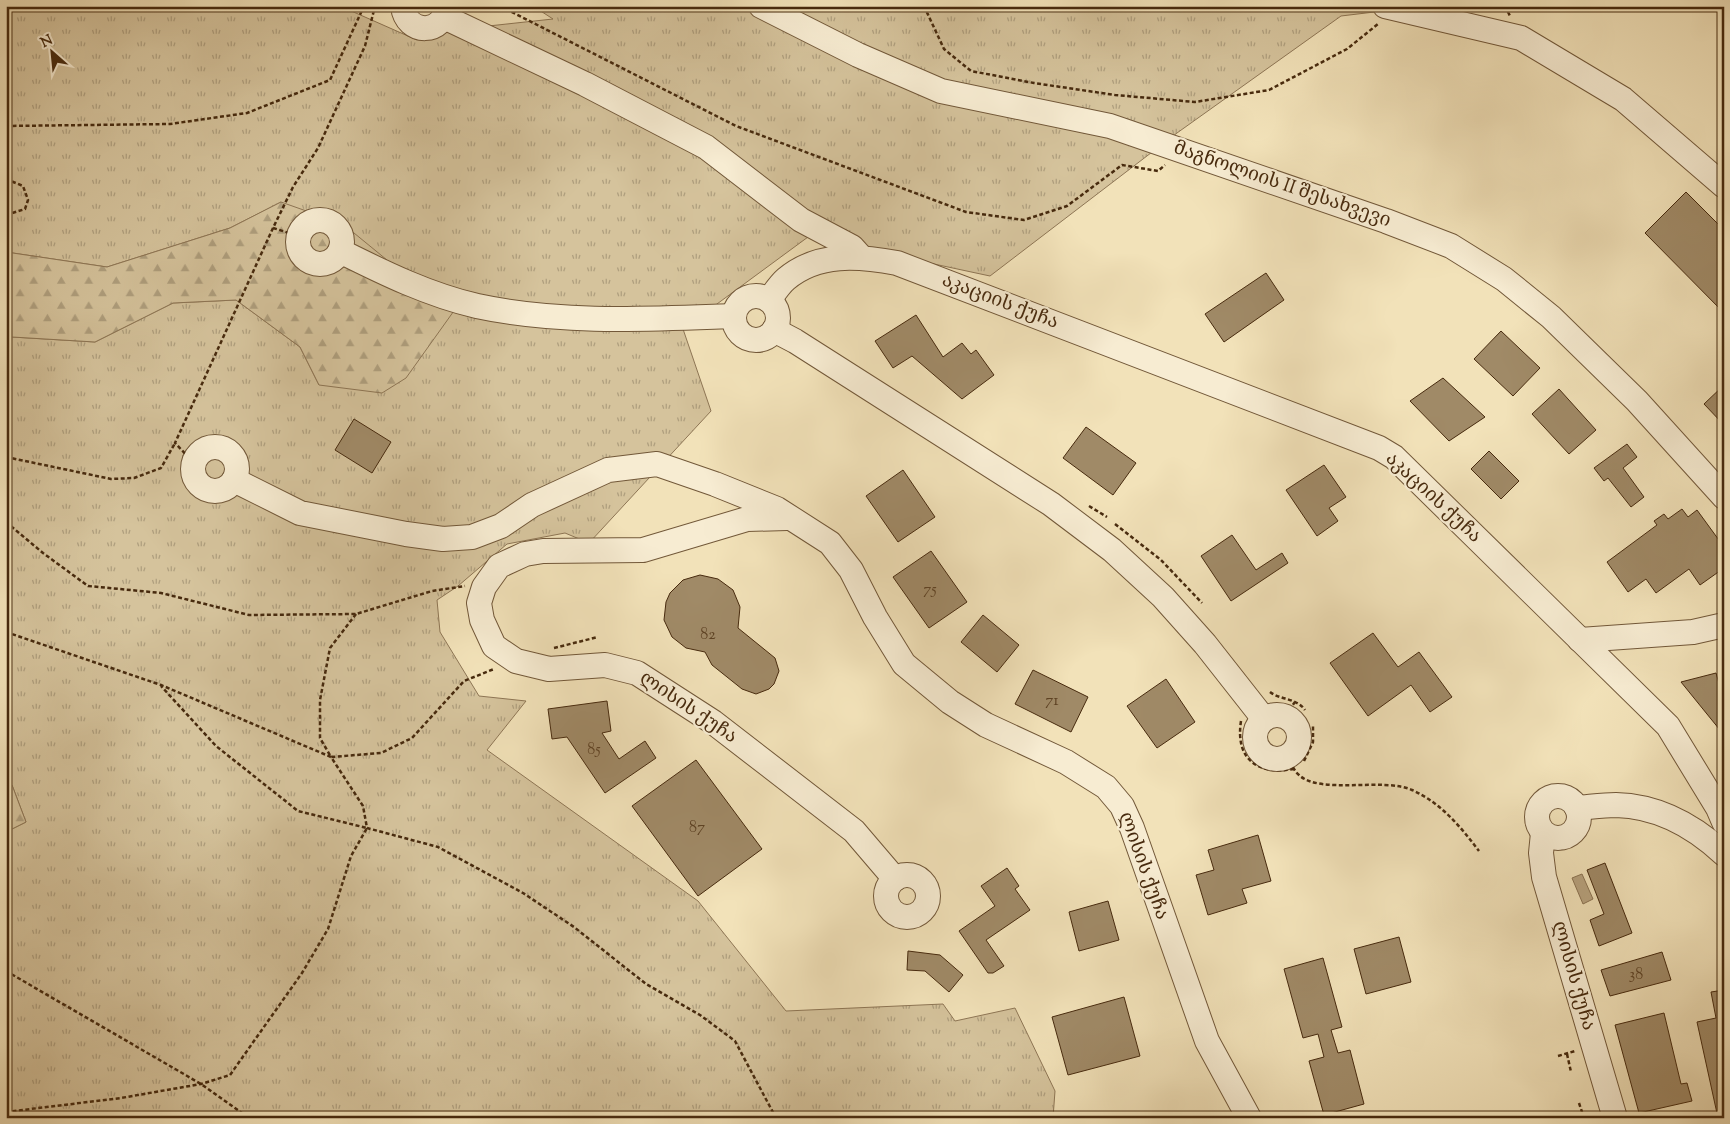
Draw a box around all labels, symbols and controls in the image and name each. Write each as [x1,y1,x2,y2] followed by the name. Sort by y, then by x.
[28,28,78,78] north arrow
[37,31,57,54] text: N
[1170,135,1394,235] street label: მაგნოლიის II შესახვევი
[938,267,1062,337] street label: აკაციის ქუჩა
[1379,446,1487,550] street label: აკაციის ქუჩა
[923,579,937,602] house number: 75
[700,624,716,647] house number: 82
[634,665,742,751] street label: ლისის ქუჩა
[1045,690,1059,713] house number: 71
[587,739,601,762] house number: 85
[1111,808,1175,924] street label: ლისის ქუჩა
[689,817,705,840] house number: 87
[1544,918,1602,1034] street label: ლისის ქუჩა
[1629,964,1643,987] house number: 38

